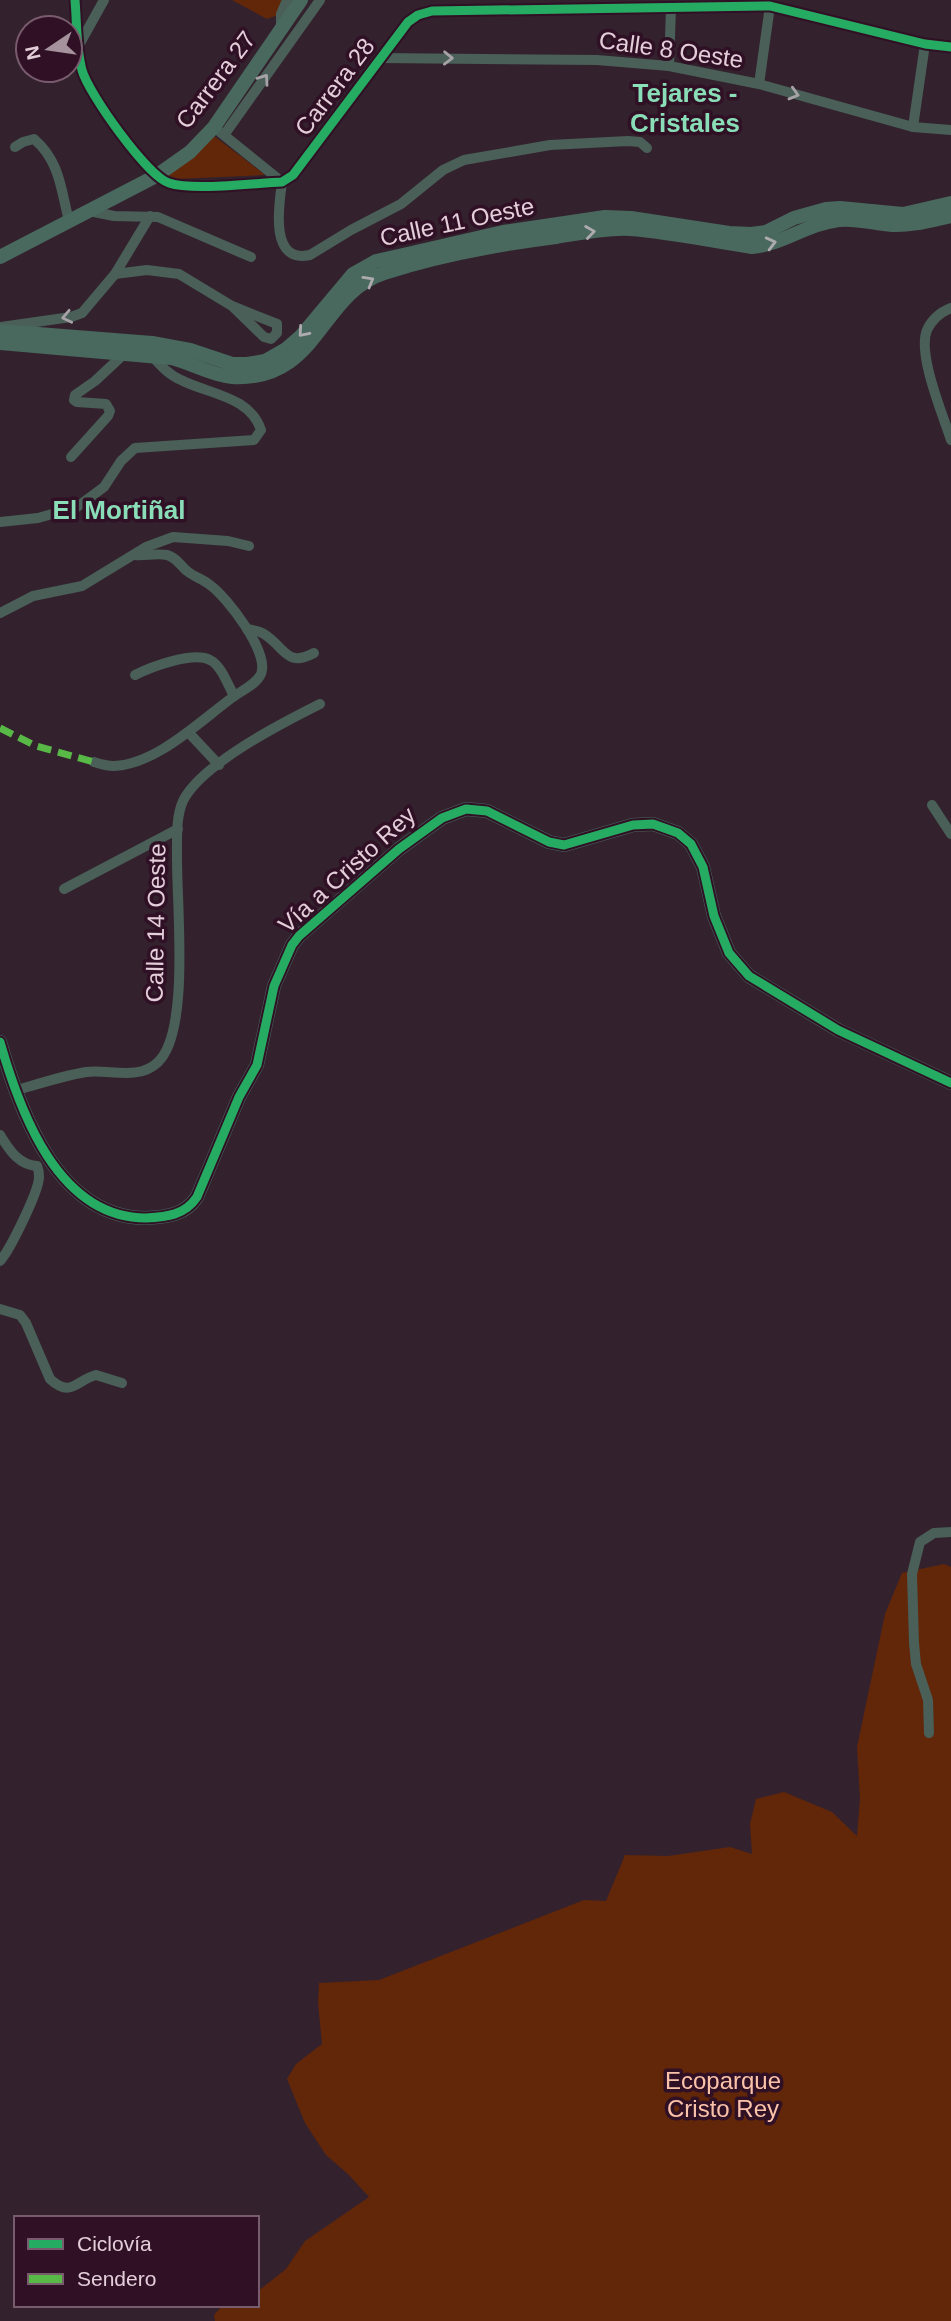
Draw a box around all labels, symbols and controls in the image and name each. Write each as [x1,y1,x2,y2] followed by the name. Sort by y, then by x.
[14,14,84,84] north arrow
[170,26,261,134] street label: Carrera 27
[597,26,745,73] street label: Calle 8 Oeste
[289,33,380,141] street label: Carrera 28
[21,44,45,62] text: N
[442,51,453,66] one-way arrow
[256,74,268,87] one-way arrow
[630,78,740,138] district label: Tejares - Cristales
[788,85,800,100] one-way arrow
[377,192,536,251] street label: Calle 11 Oeste
[584,224,596,239] one-way arrow
[764,237,776,252] one-way arrow
[362,276,375,289] one-way arrow
[61,308,73,323] one-way arrow
[299,324,311,337] one-way arrow
[53,495,185,525] district label: El Mortiñal
[273,801,421,938] street label: Vía a Cristo Rey
[141,843,170,1003] street label: Calle 14 Oeste
[665,2067,781,2122] park label: Ecoparque Cristo Rey
[14,2216,259,2307] legend
[77,2232,152,2255] text: Ciclovía
[77,2267,156,2290] text: Sendero

